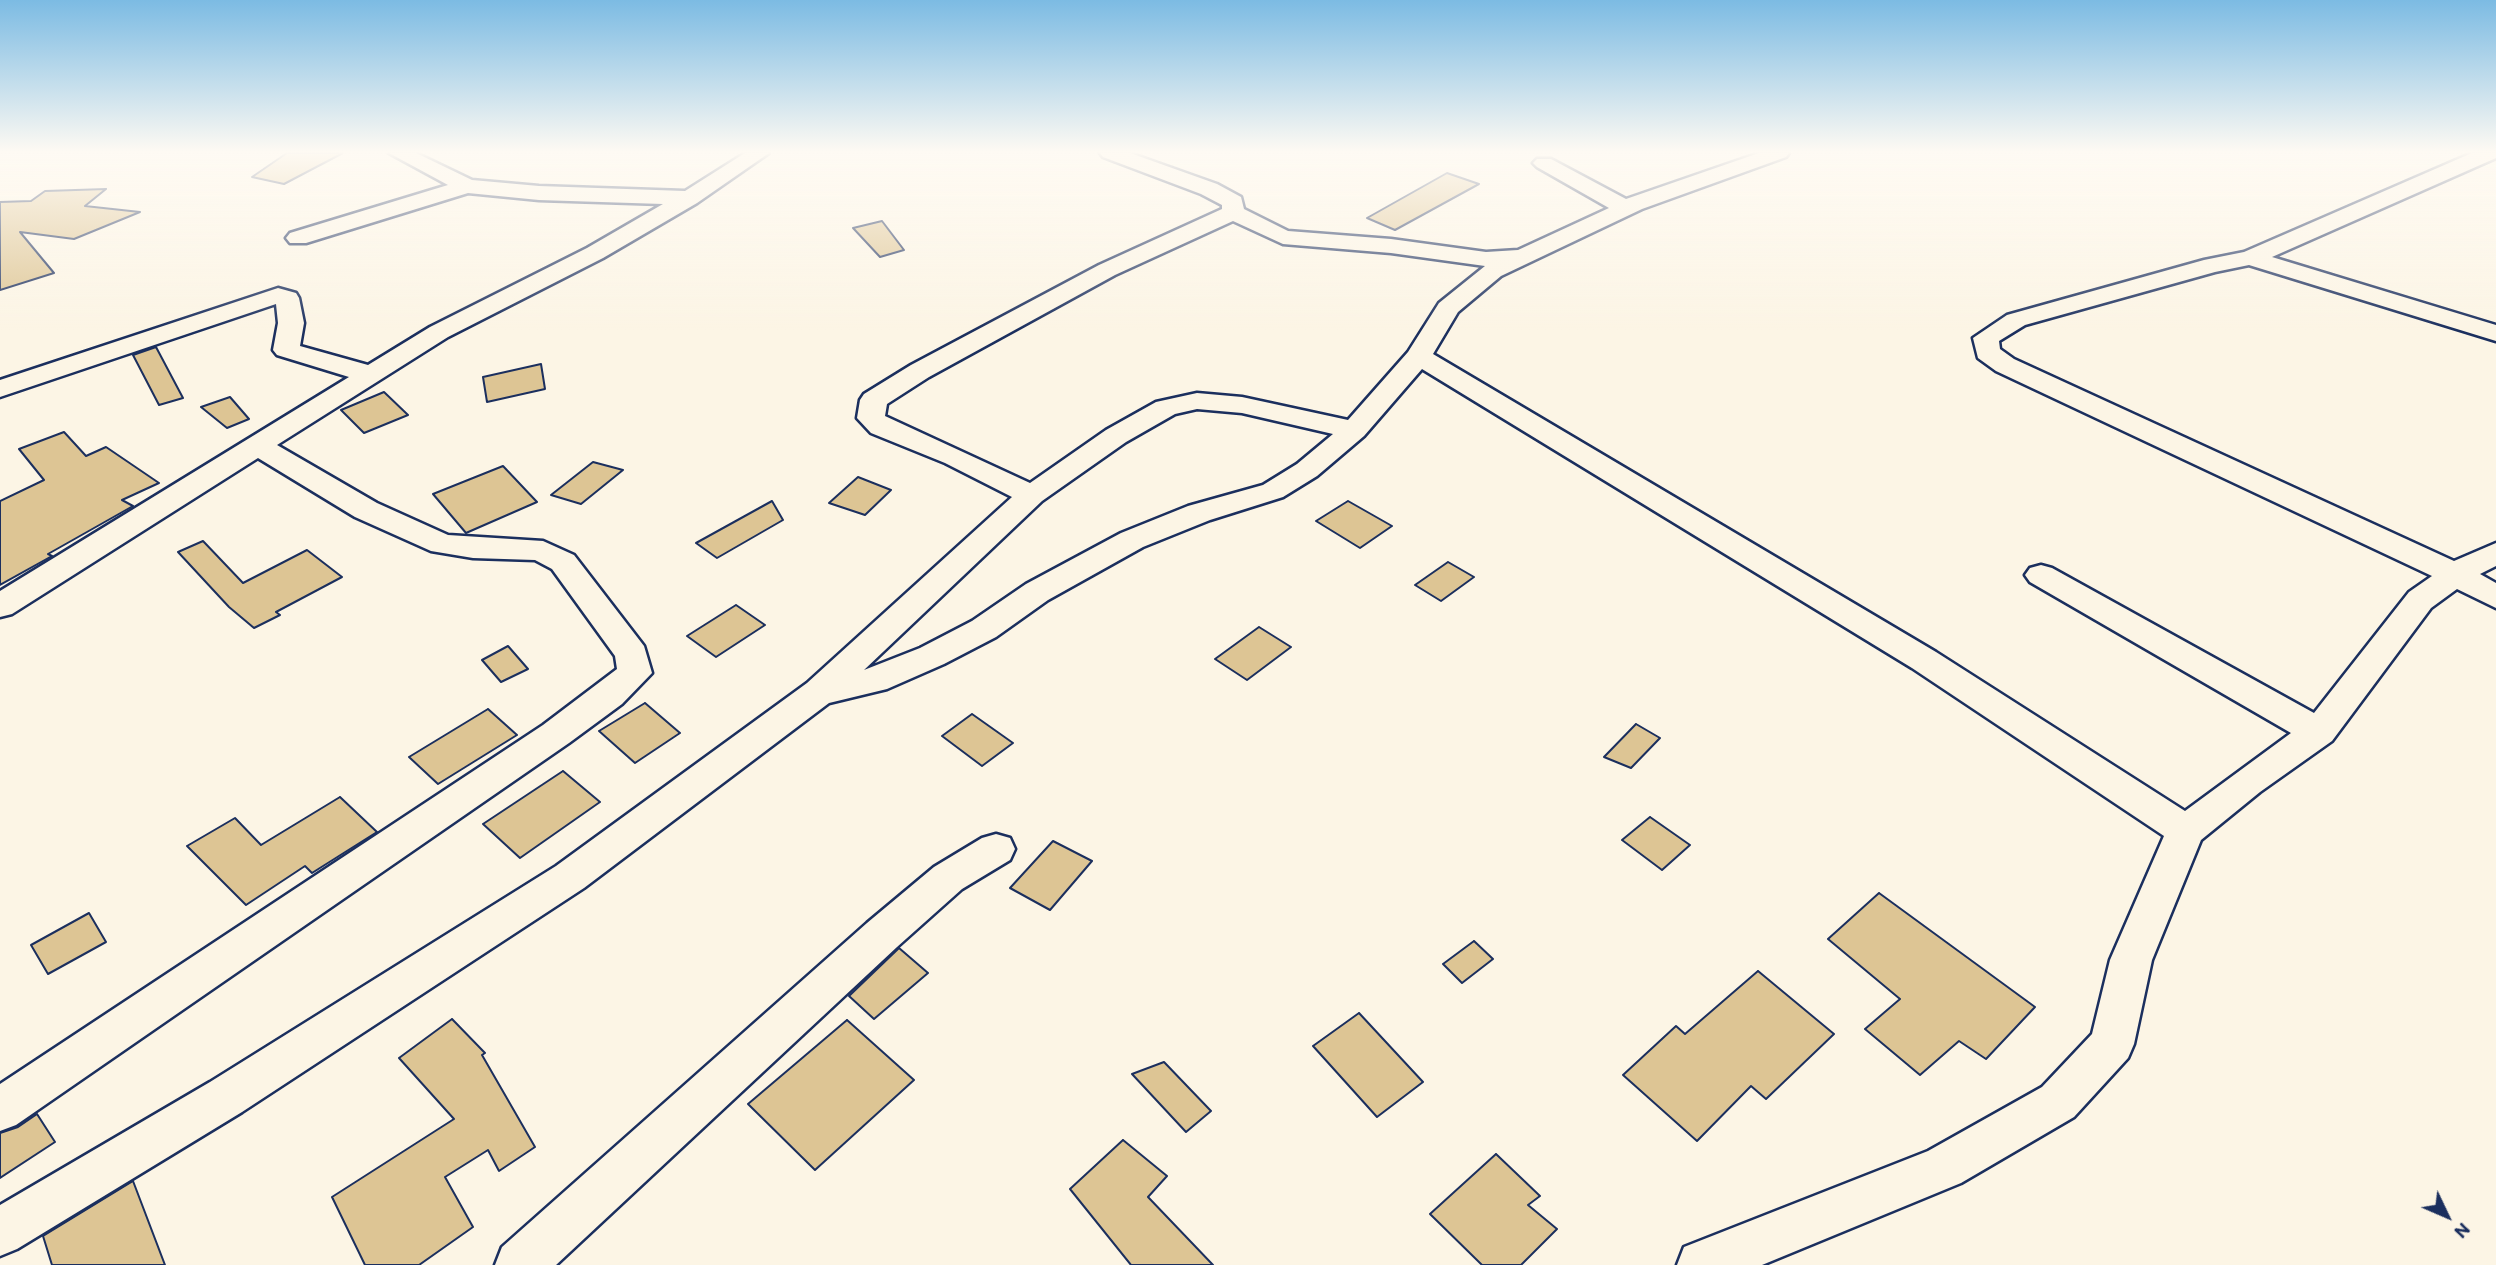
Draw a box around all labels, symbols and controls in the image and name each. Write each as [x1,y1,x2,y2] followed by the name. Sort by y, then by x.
[2412,1181,2482,1251] north arrow
[2450,1218,2475,1244] text: N

